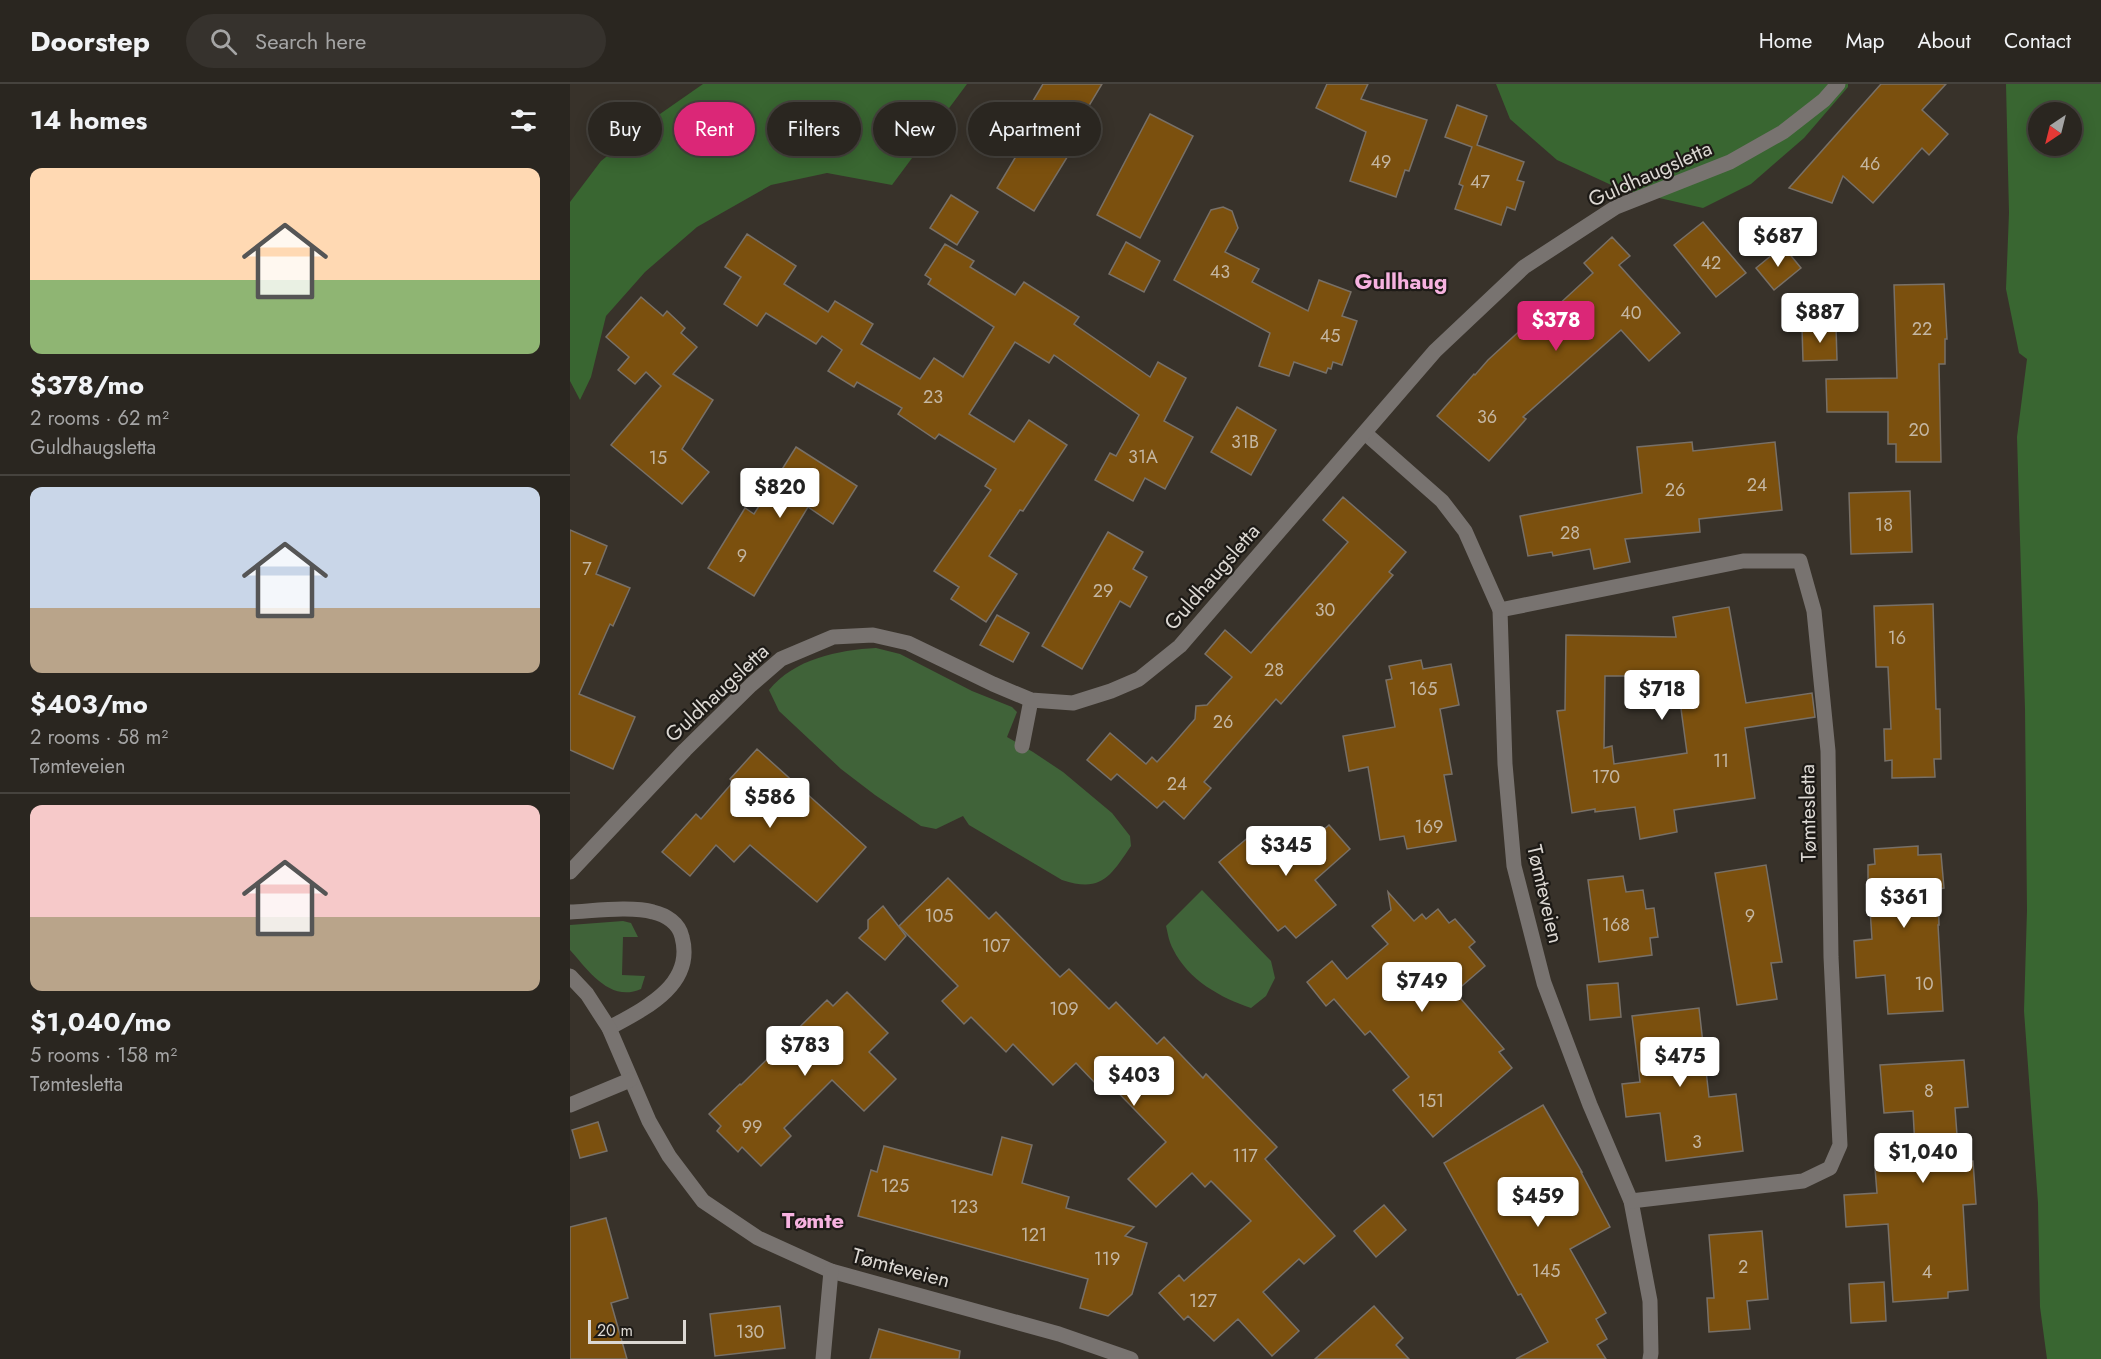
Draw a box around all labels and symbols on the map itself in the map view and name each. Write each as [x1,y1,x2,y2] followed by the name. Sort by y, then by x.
[2028,102,2082,156] north arrow
[1583,133,1717,215] street label: Guldhaugsletta
[1371,149,1391,175] house number: 49
[1860,151,1880,177] house number: 46
[1470,169,1491,195] house number: 47
[1742,217,1814,268] pin: $687
[1701,250,1721,276] house number: 42
[1210,259,1230,285] house number: 43
[1355,265,1447,297] district label: Gullhaug
[1784,293,1856,344] pin: $887
[1620,300,1642,326] house number: 40
[1520,301,1592,352] pin: $378
[1912,316,1932,342] house number: 22
[1320,323,1340,349] house number: 45
[923,384,943,410] house number: 23
[1477,404,1497,430] house number: 36
[1908,417,1930,443] house number: 20
[1231,429,1259,455] house number: 31B
[1128,444,1158,470] house number: 31A
[649,445,667,471] house number: 15
[744,468,816,519] pin: $820
[1747,472,1767,498] house number: 24
[1665,477,1685,503] house number: 26
[1875,512,1893,538] house number: 18
[1157,517,1267,637] street label: Guldhaugsletta
[1560,520,1580,546] house number: 28
[737,543,747,569] house number: 9
[582,556,592,582] house number: 7
[1093,578,1113,604] house number: 29
[1315,597,1336,623] house number: 30
[1888,625,1906,651] house number: 16
[658,637,776,749] street label: Guldhaugsletta
[1264,657,1284,683] house number: 28
[1626,670,1698,721] pin: $718
[1409,676,1437,702] house number: 165
[1213,709,1233,735] house number: 26
[1713,748,1729,774] house number: 11
[1592,764,1620,790] house number: 170
[1792,764,1824,862] street label: Tømtesletta
[1167,771,1187,797] house number: 24
[734,778,806,829] pin: $586
[1415,814,1443,840] house number: 169
[1250,826,1322,877] pin: $345
[1519,842,1571,946] street label: Tømteveien
[1868,878,1940,929] pin: $361
[924,903,954,929] house number: 105
[1745,903,1755,929] house number: 9
[1602,912,1630,938] house number: 168
[982,933,1011,959] house number: 107
[1386,962,1458,1013] pin: $749
[1915,971,1934,997] house number: 10
[1049,996,1079,1022] house number: 109
[769,1026,841,1077] pin: $783
[1644,1037,1716,1088] pin: $475
[1098,1056,1170,1107] pin: $403
[1924,1078,1934,1104] house number: 8
[1418,1088,1444,1114] house number: 151
[742,1114,762,1140] house number: 99
[1692,1129,1702,1155] house number: 3
[1874,1133,1972,1184] pin: $1,040
[1232,1143,1258,1169] house number: 117
[881,1173,909,1199] house number: 125
[1502,1177,1574,1228] pin: $459
[950,1194,978,1220] house number: 123
[782,1204,844,1236] district label: Tømte
[1021,1222,1047,1248] house number: 121
[849,1241,953,1295] street label: Tømteveien
[1094,1246,1120,1272] house number: 119
[1738,1254,1748,1280] house number: 2
[1532,1258,1560,1284] house number: 145
[1922,1259,1932,1285] house number: 4
[1189,1288,1217,1314] house number: 127
[588,1317,686,1344] scale bar
[736,1319,765,1345] house number: 130

